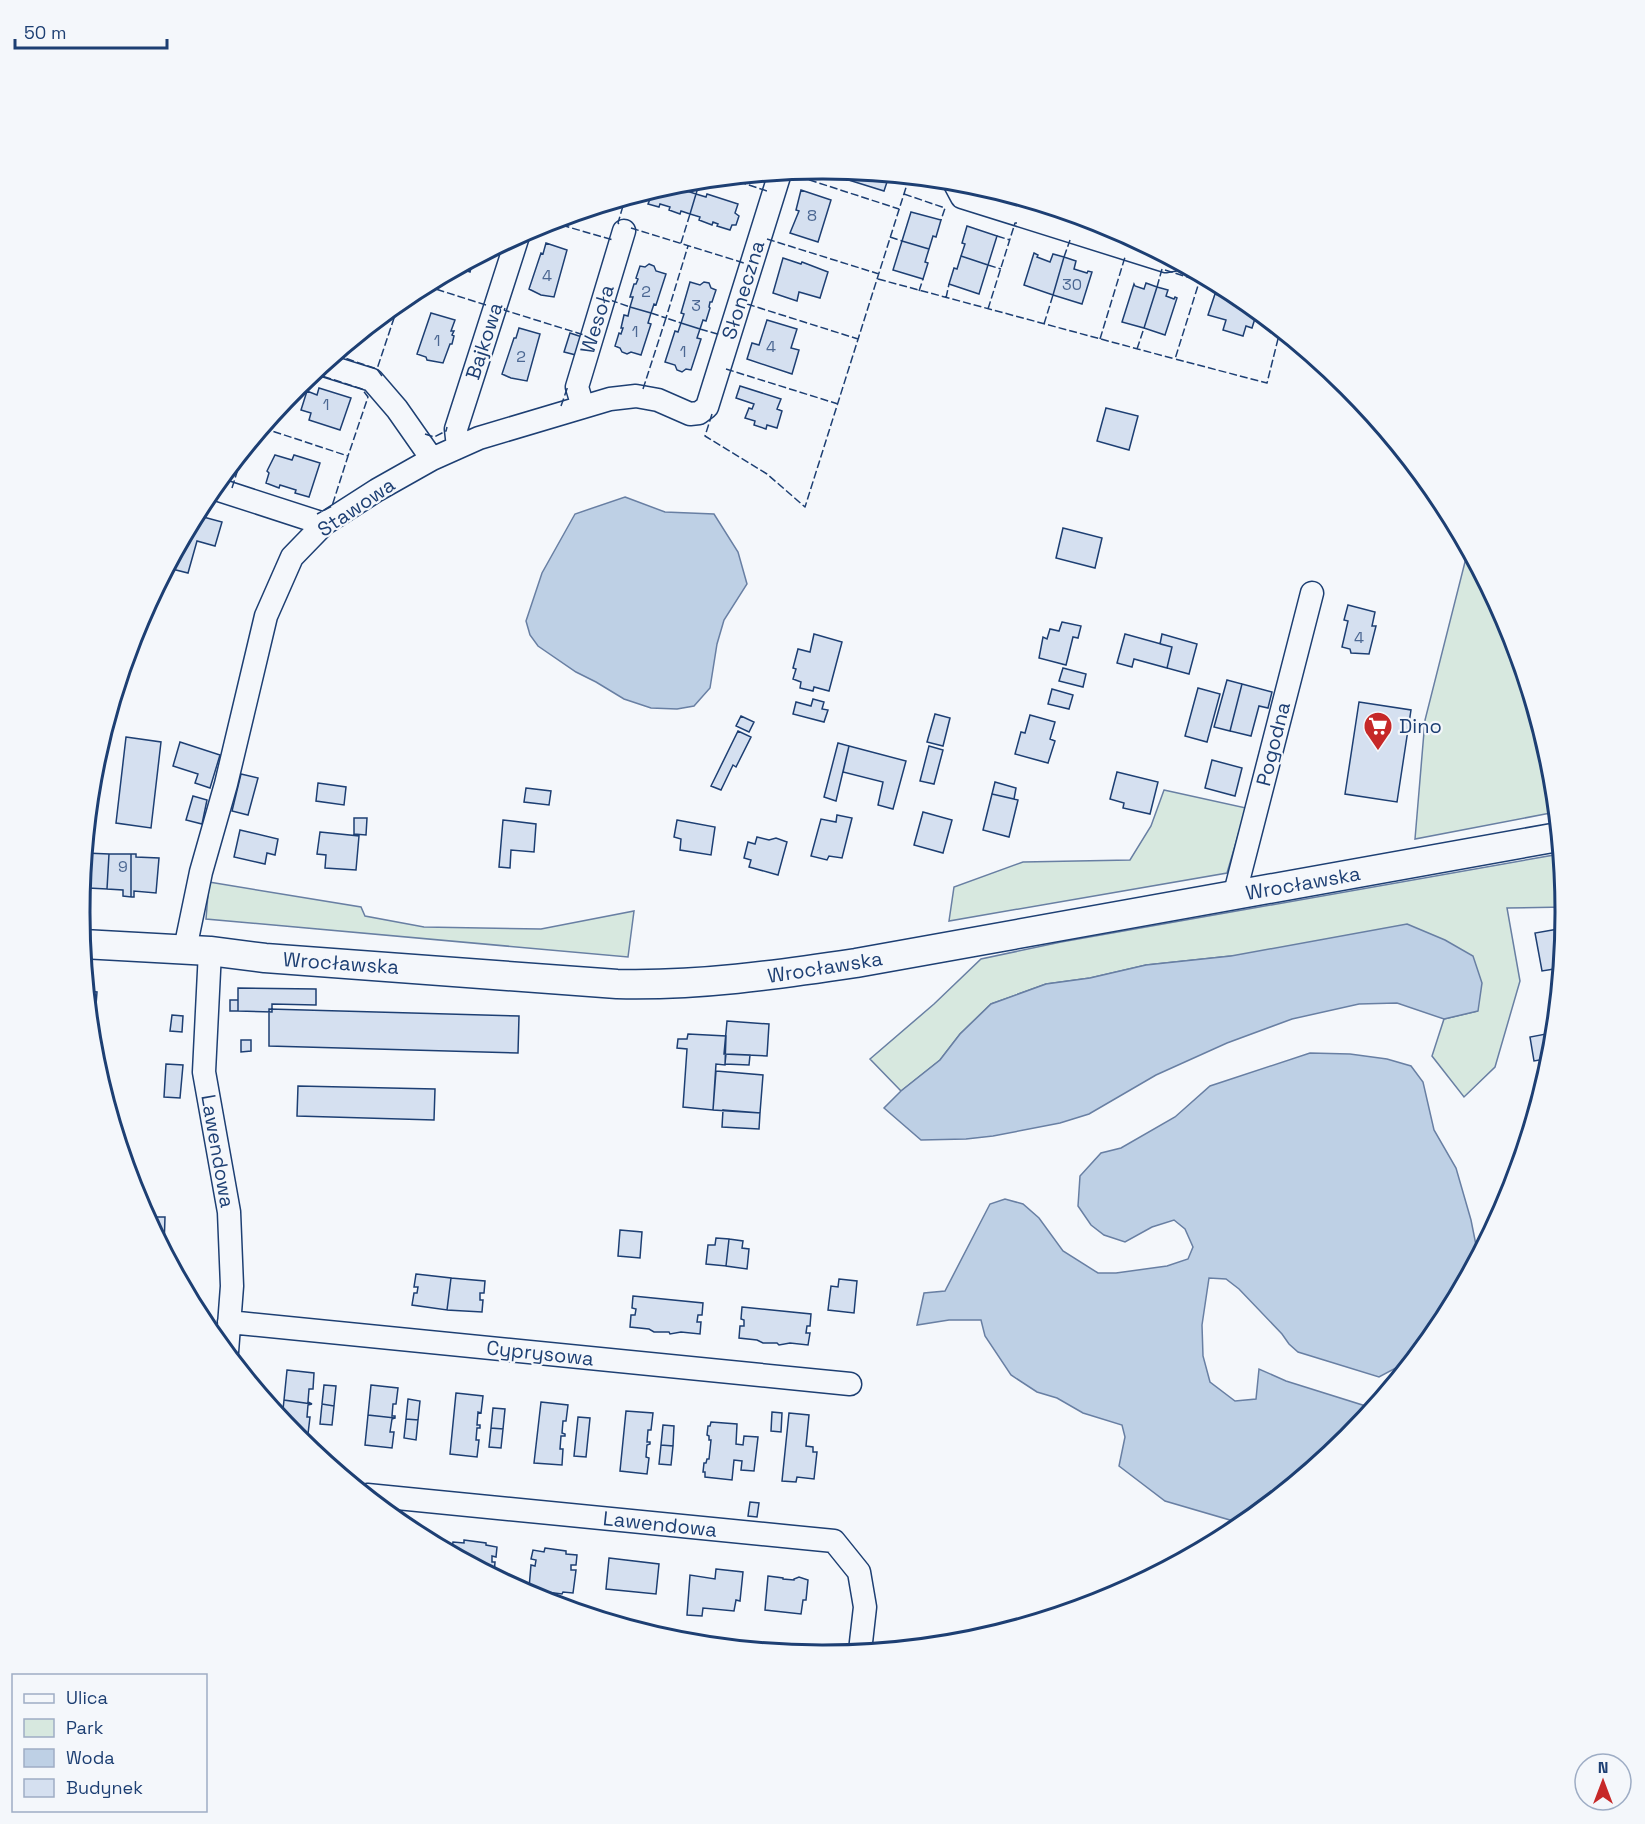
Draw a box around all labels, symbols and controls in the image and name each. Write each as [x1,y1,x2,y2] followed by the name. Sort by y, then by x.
[15,12,166,50] scale bar
[24,21,66,44] text: 50 m
[807,205,817,226] house number: 8
[716,237,770,343] street label: Słoneczna
[542,265,552,286] house number: 4
[1062,274,1082,295] house number: 30
[574,281,620,357] street label: Wesoła
[641,281,651,302] house number: 2
[691,295,701,316] house number: 3
[459,299,509,383] street label: Bajkowa
[632,321,638,342] house number: 1
[434,330,440,351] house number: 1
[766,336,776,357] house number: 4
[680,341,686,362] house number: 1
[516,346,526,367] house number: 2
[323,394,329,415] house number: 1
[312,472,400,542] street label: Stawowa
[1354,627,1364,648] house number: 4
[1250,699,1296,789] street label: Pogodna
[1362,710,1394,752] supermarket icon: Dino
[1399,713,1442,739] place label: Dino
[118,856,128,877] house number: 9
[1244,860,1362,906] street label: Wrocławska
[766,945,884,989] street label: Wrocławska
[282,946,400,980] street label: Wrocławska
[195,1092,241,1210] street label: Lawendowa
[485,1334,595,1372] street label: Cyprysowa
[602,1505,718,1543] street label: Lawendowa
[12,1674,207,1812] legend
[66,1686,108,1709] text: Ulica
[66,1716,104,1739] text: Park
[66,1746,115,1769] text: Woda
[1573,1752,1633,1812] north arrow
[1598,1757,1608,1778] text: N
[66,1776,143,1799] text: Budynek

